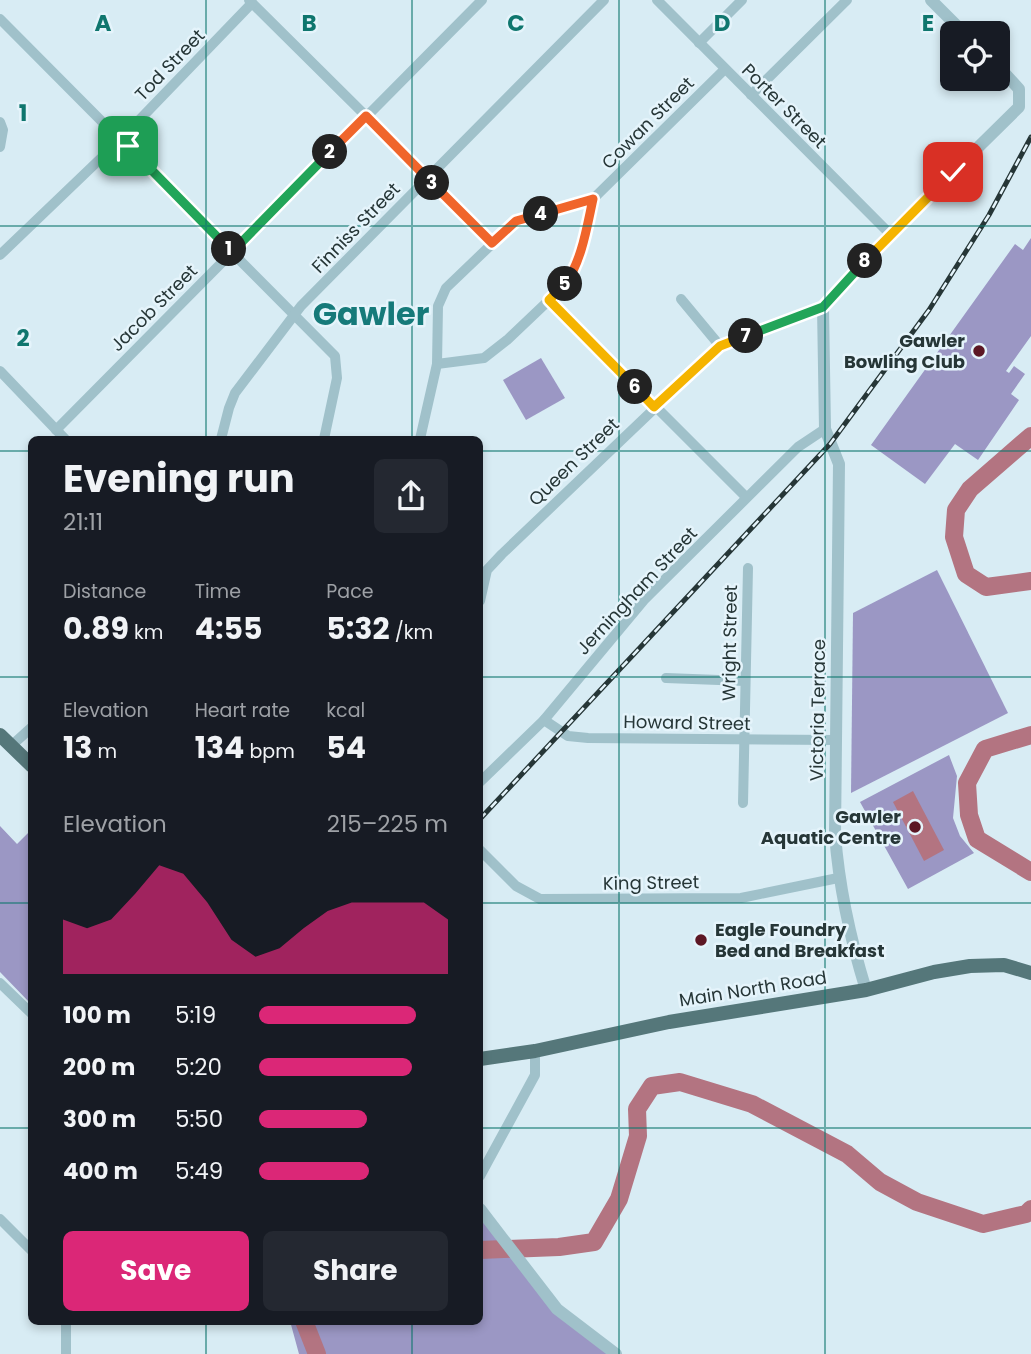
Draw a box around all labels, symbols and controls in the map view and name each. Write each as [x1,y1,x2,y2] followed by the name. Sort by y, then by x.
[95,7,112,39] text: A
[301,7,317,39] text: B
[507,7,525,39] text: C
[714,7,730,39] text: D
[922,7,934,39] text: E
[940,21,1010,91] map controls
[940,21,1010,91] button: locate
[129,23,210,106] street label: Tod Street
[736,58,832,154] street label: Porter Street
[596,71,699,174] street label: Cowan Street
[19,97,27,129] text: 1
[98,116,158,176] pin
[109,127,147,165] icon: arrive
[312,134,348,170] pin: 2
[324,138,335,165] text: 2
[923,142,983,202] pin
[934,153,972,191] icon: check
[414,166,450,200] pin: 3
[426,169,437,196] text: 3
[306,177,405,279] street label: Finniss Street
[524,196,558,232] pin: 4
[534,200,547,227] text: 4
[212,232,246,266] pin: 1
[225,235,232,262] text: 1
[848,244,882,278] pin: 8
[858,247,871,274] text: 8
[105,259,203,357] street label: Jacob Street
[548,266,582,302] pin: 5
[558,270,571,297] text: 5
[313,291,430,336] district label: Gawler
[728,318,764,354] pin: 7
[16,322,30,354] text: 2
[740,322,751,349] text: 7
[844,328,965,374] place label: Gawler Bowling Club
[971,343,987,359] marker: Gawler Bowling Club
[618,370,652,404] pin: 6
[628,373,641,400] text: 6
[523,412,624,511] street label: Queen Street
[63,452,295,505] text: Evening run
[374,459,448,533] button: share
[63,506,103,538] text: 21:11
[571,521,703,660] street label: Jerningham Street
[63,578,146,605] text: Distance
[195,578,241,605] text: Time
[326,578,374,605] text: Pace
[716,585,743,701] street label: Wright Street
[63,607,129,650] text: 0.89
[195,607,263,650] text: 4:55
[326,607,390,650] text: 5:32
[129,619,163,646] text: km
[390,619,433,646] text: /km
[804,639,831,781] street label: Victoria Terrace
[63,697,149,724] text: Elevation
[195,697,290,724] text: Heart rate
[326,697,365,724] text: kcal
[623,709,751,736] street label: Howard Street
[63,726,92,769] text: 13
[195,726,244,769] text: 134
[326,726,366,769] text: 54
[92,738,117,765] text: m
[244,738,295,765] text: bpm
[761,804,901,850] place label: Gawler Aquatic Centre
[63,808,167,840] text: Elevation
[327,808,448,840] text: 215–225 m
[907,819,923,835] marker: Gawler Aquatic Centre
[603,869,699,896] street label: King Street
[715,917,884,963] place label: Eagle Foundry Bed and Breakfast
[693,932,709,948] marker: Eagle Foundry Bed and Breakfast
[677,965,828,1013] street label: Main North Road
[63,999,131,1031] text: 100 m
[175,999,216,1031] text: 5:19
[63,1051,135,1083] text: 200 m
[175,1051,222,1083] text: 5:20
[63,1103,136,1135] text: 300 m
[175,1103,223,1135] text: 5:50
[63,1155,138,1187] text: 400 m
[175,1155,223,1187] text: 5:49
[63,1231,249,1311] button: Save
[263,1231,448,1311] button: Share

